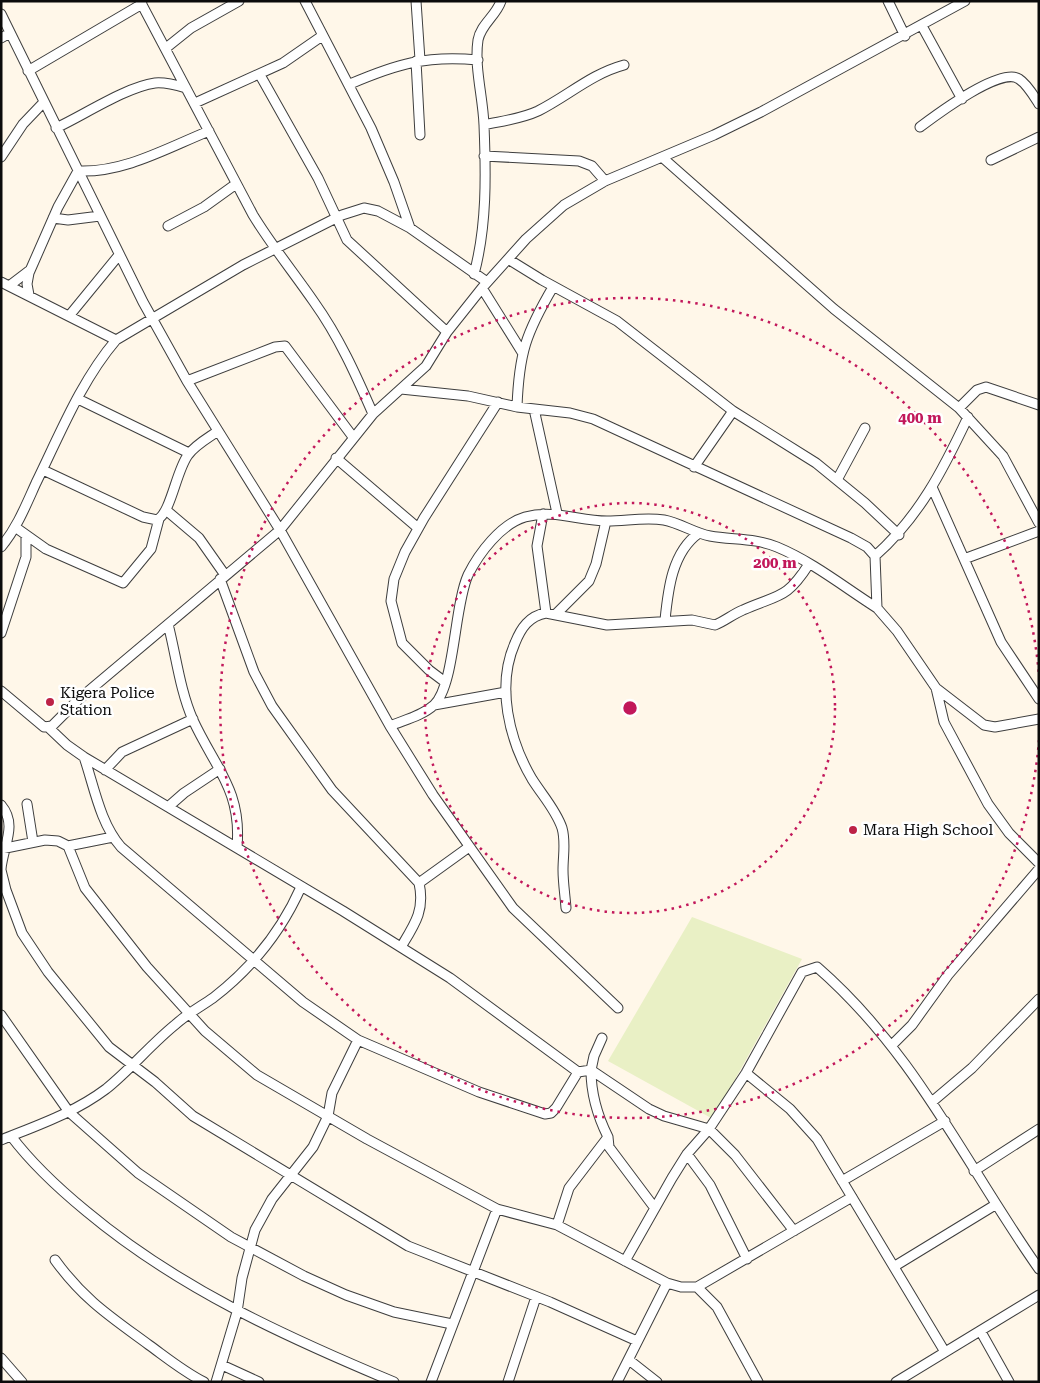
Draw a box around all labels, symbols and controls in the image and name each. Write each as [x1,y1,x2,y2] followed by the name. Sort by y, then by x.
[898,409,942,427] text: 400 m
[753,554,797,572] text: 200 m
[60,684,155,719] place label: Kigera Police Station
[44,696,56,708] marker: Kigera Police Station
[621,699,639,717] centre of rings
[863,821,994,839] place label: Mara High School
[847,824,859,836] marker: Mara High School

